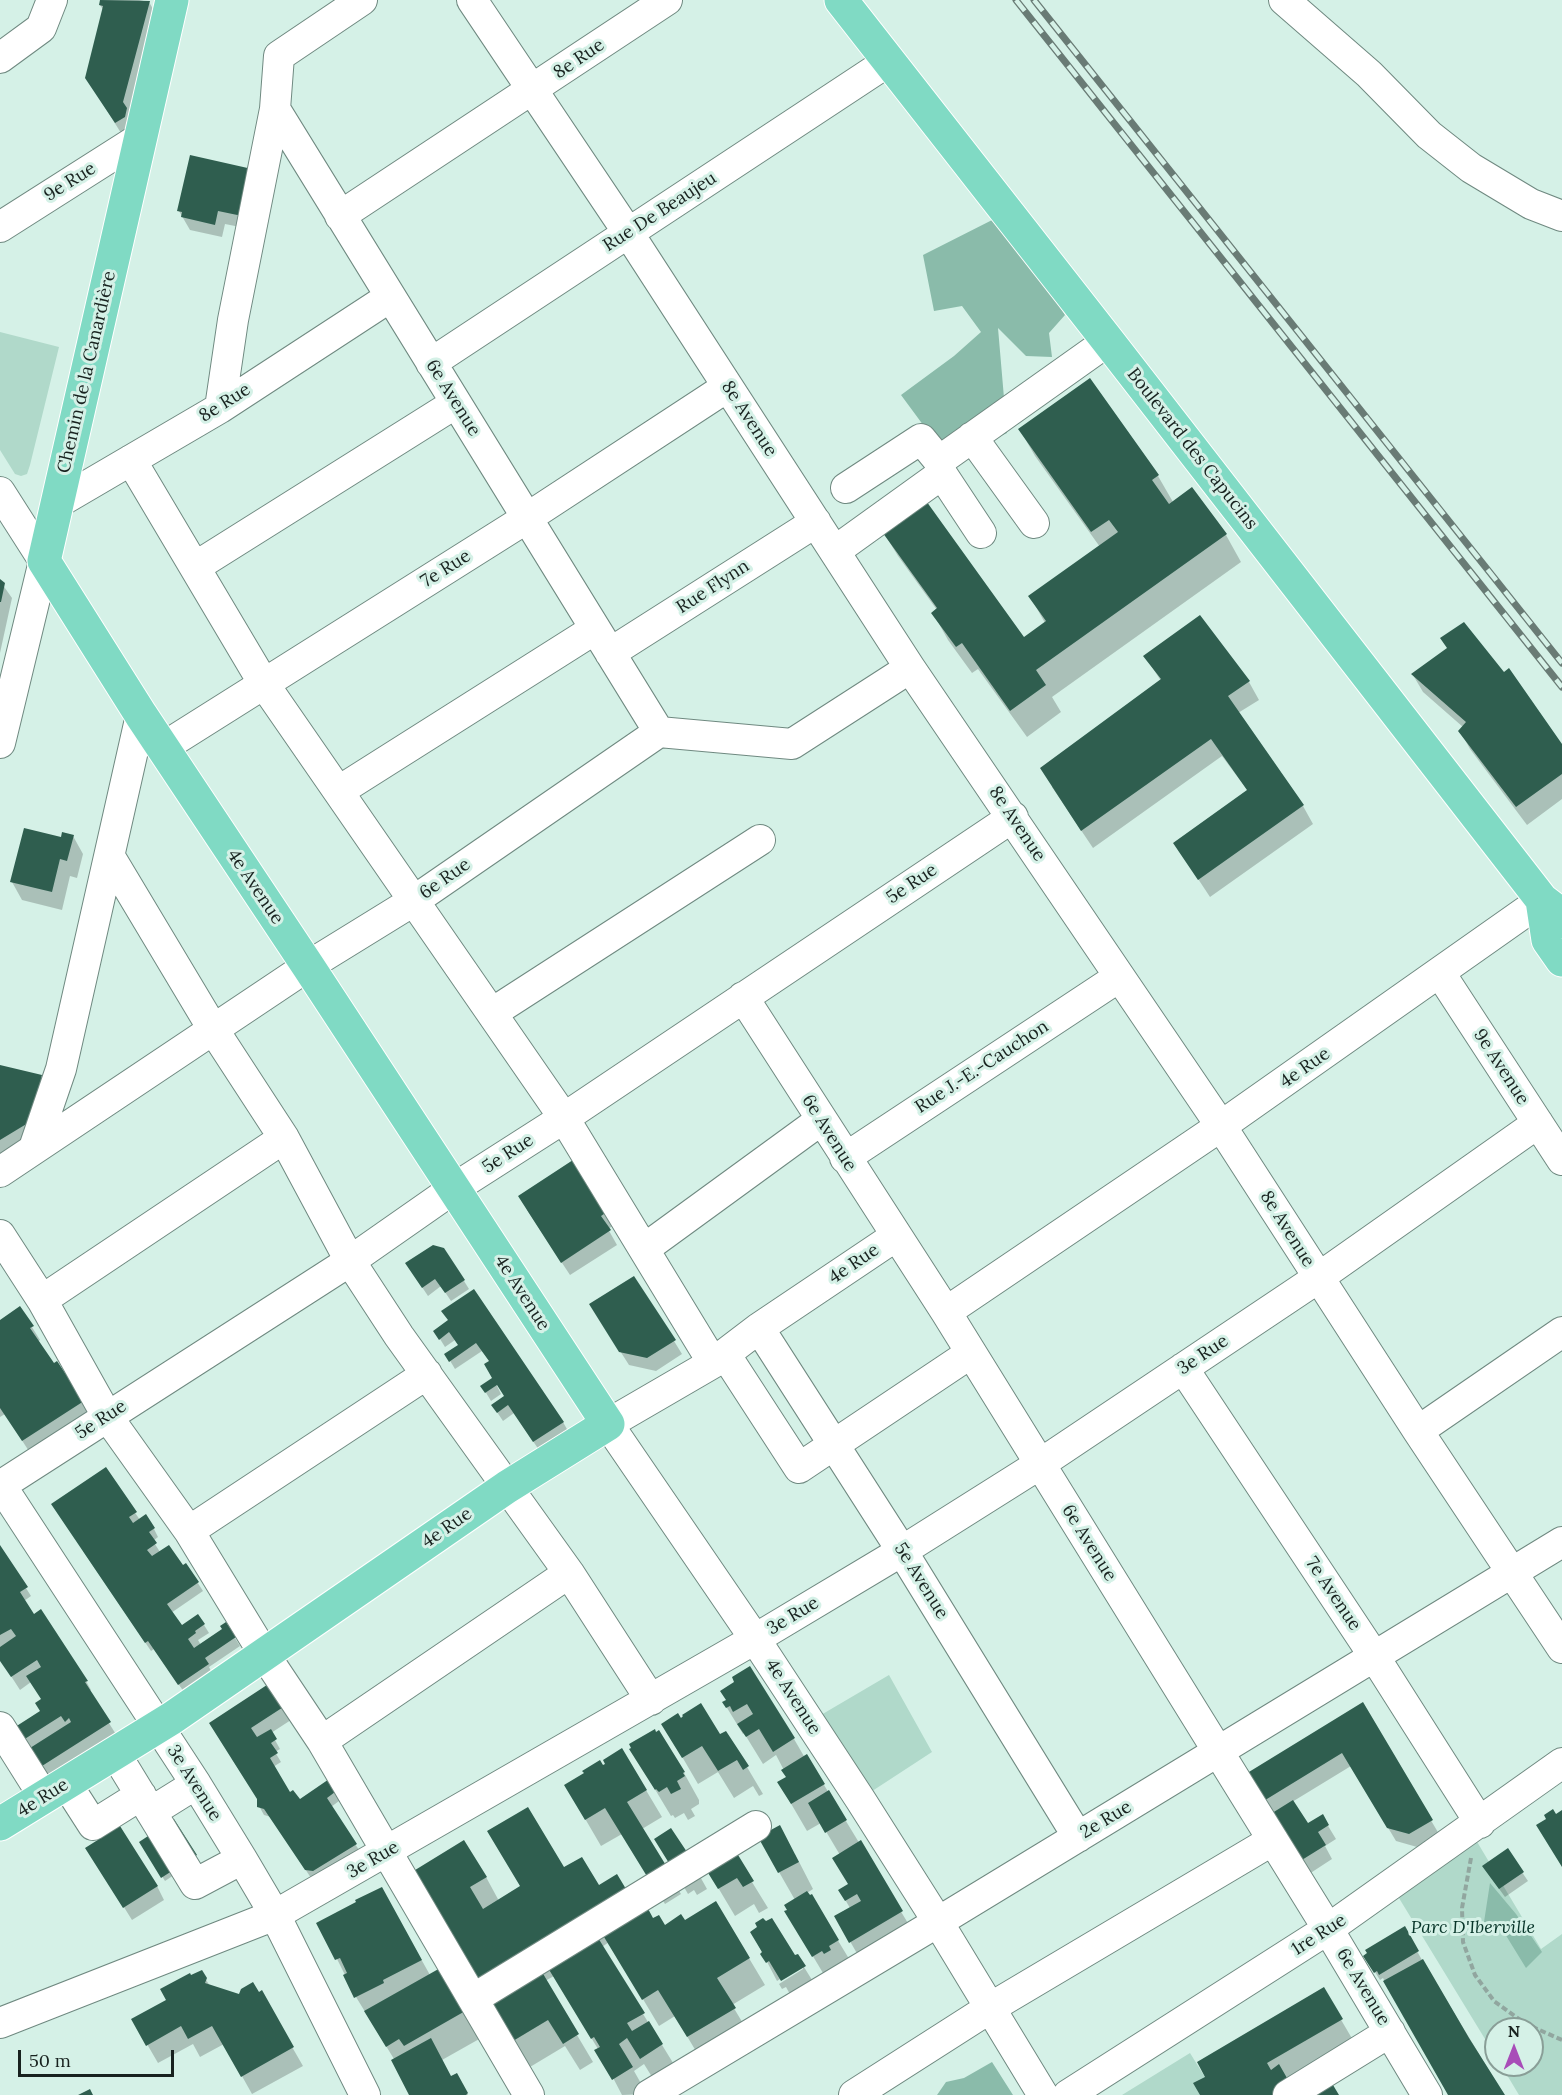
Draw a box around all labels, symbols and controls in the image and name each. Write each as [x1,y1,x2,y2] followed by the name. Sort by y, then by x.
[550,34,608,84] street label: 8e Rue
[40,158,100,206] street label: 9e Rue
[599,167,721,257] street label: Rue De Beaujeu
[53,269,121,475] street label: Chemin de la Canardière
[421,356,485,440] street label: 6e Avenue
[1122,364,1262,534] street label: Boulevard des Capucins
[717,377,781,461] street label: 8e Avenue
[195,379,255,427] street label: 8e Rue
[417,545,475,593] street label: 7e Rue
[672,555,754,619] street label: Rue Flynn
[984,782,1050,866] street label: 8e Avenue
[222,846,288,928] street label: 4e Avenue
[416,854,474,904] street label: 6e Rue
[883,859,941,909] street label: 5e Rue
[911,1016,1053,1118] street label: Rue J.-E.-Cauchon
[1469,1025,1533,1109] street label: 9e Avenue
[1276,1043,1334,1093] street label: 4e Rue
[797,1091,861,1175] street label: 6e Avenue
[479,1130,537,1178] street label: 5e Rue
[1255,1187,1319,1271] street label: 8e Avenue
[825,1239,883,1289] street label: 4e Rue
[490,1251,554,1335] street label: 4e Avenue
[1174,1330,1232,1380] street label: 3e Rue
[72,1396,130,1444] street label: 5e Rue
[1057,1501,1121,1585] street label: 6e Avenue
[418,1503,476,1553] street label: 4e Rue
[889,1539,953,1623] street label: 5e Avenue
[1301,1553,1365,1635] street label: 7e Avenue
[763,1592,823,1640] street label: 3e Rue
[761,1655,825,1739] street label: 4e Avenue
[162,1741,226,1825] street label: 3e Avenue
[14,1774,72,1822] street label: 4e Rue
[1076,1796,1136,1844] street label: 2e Rue
[343,1837,403,1883] street label: 3e Rue
[1288,1909,1350,1961] street label: 1re Rue
[1411,1917,1535,1939] park label: Parc D'Iberville
[1332,1945,1394,2029] street label: 6e Avenue
[1484,2017,1544,2077] north arrow
[1508,2021,1520,2041] text: N
[21,2038,177,2076] scale bar
[29,2049,71,2072] text: 50 m

